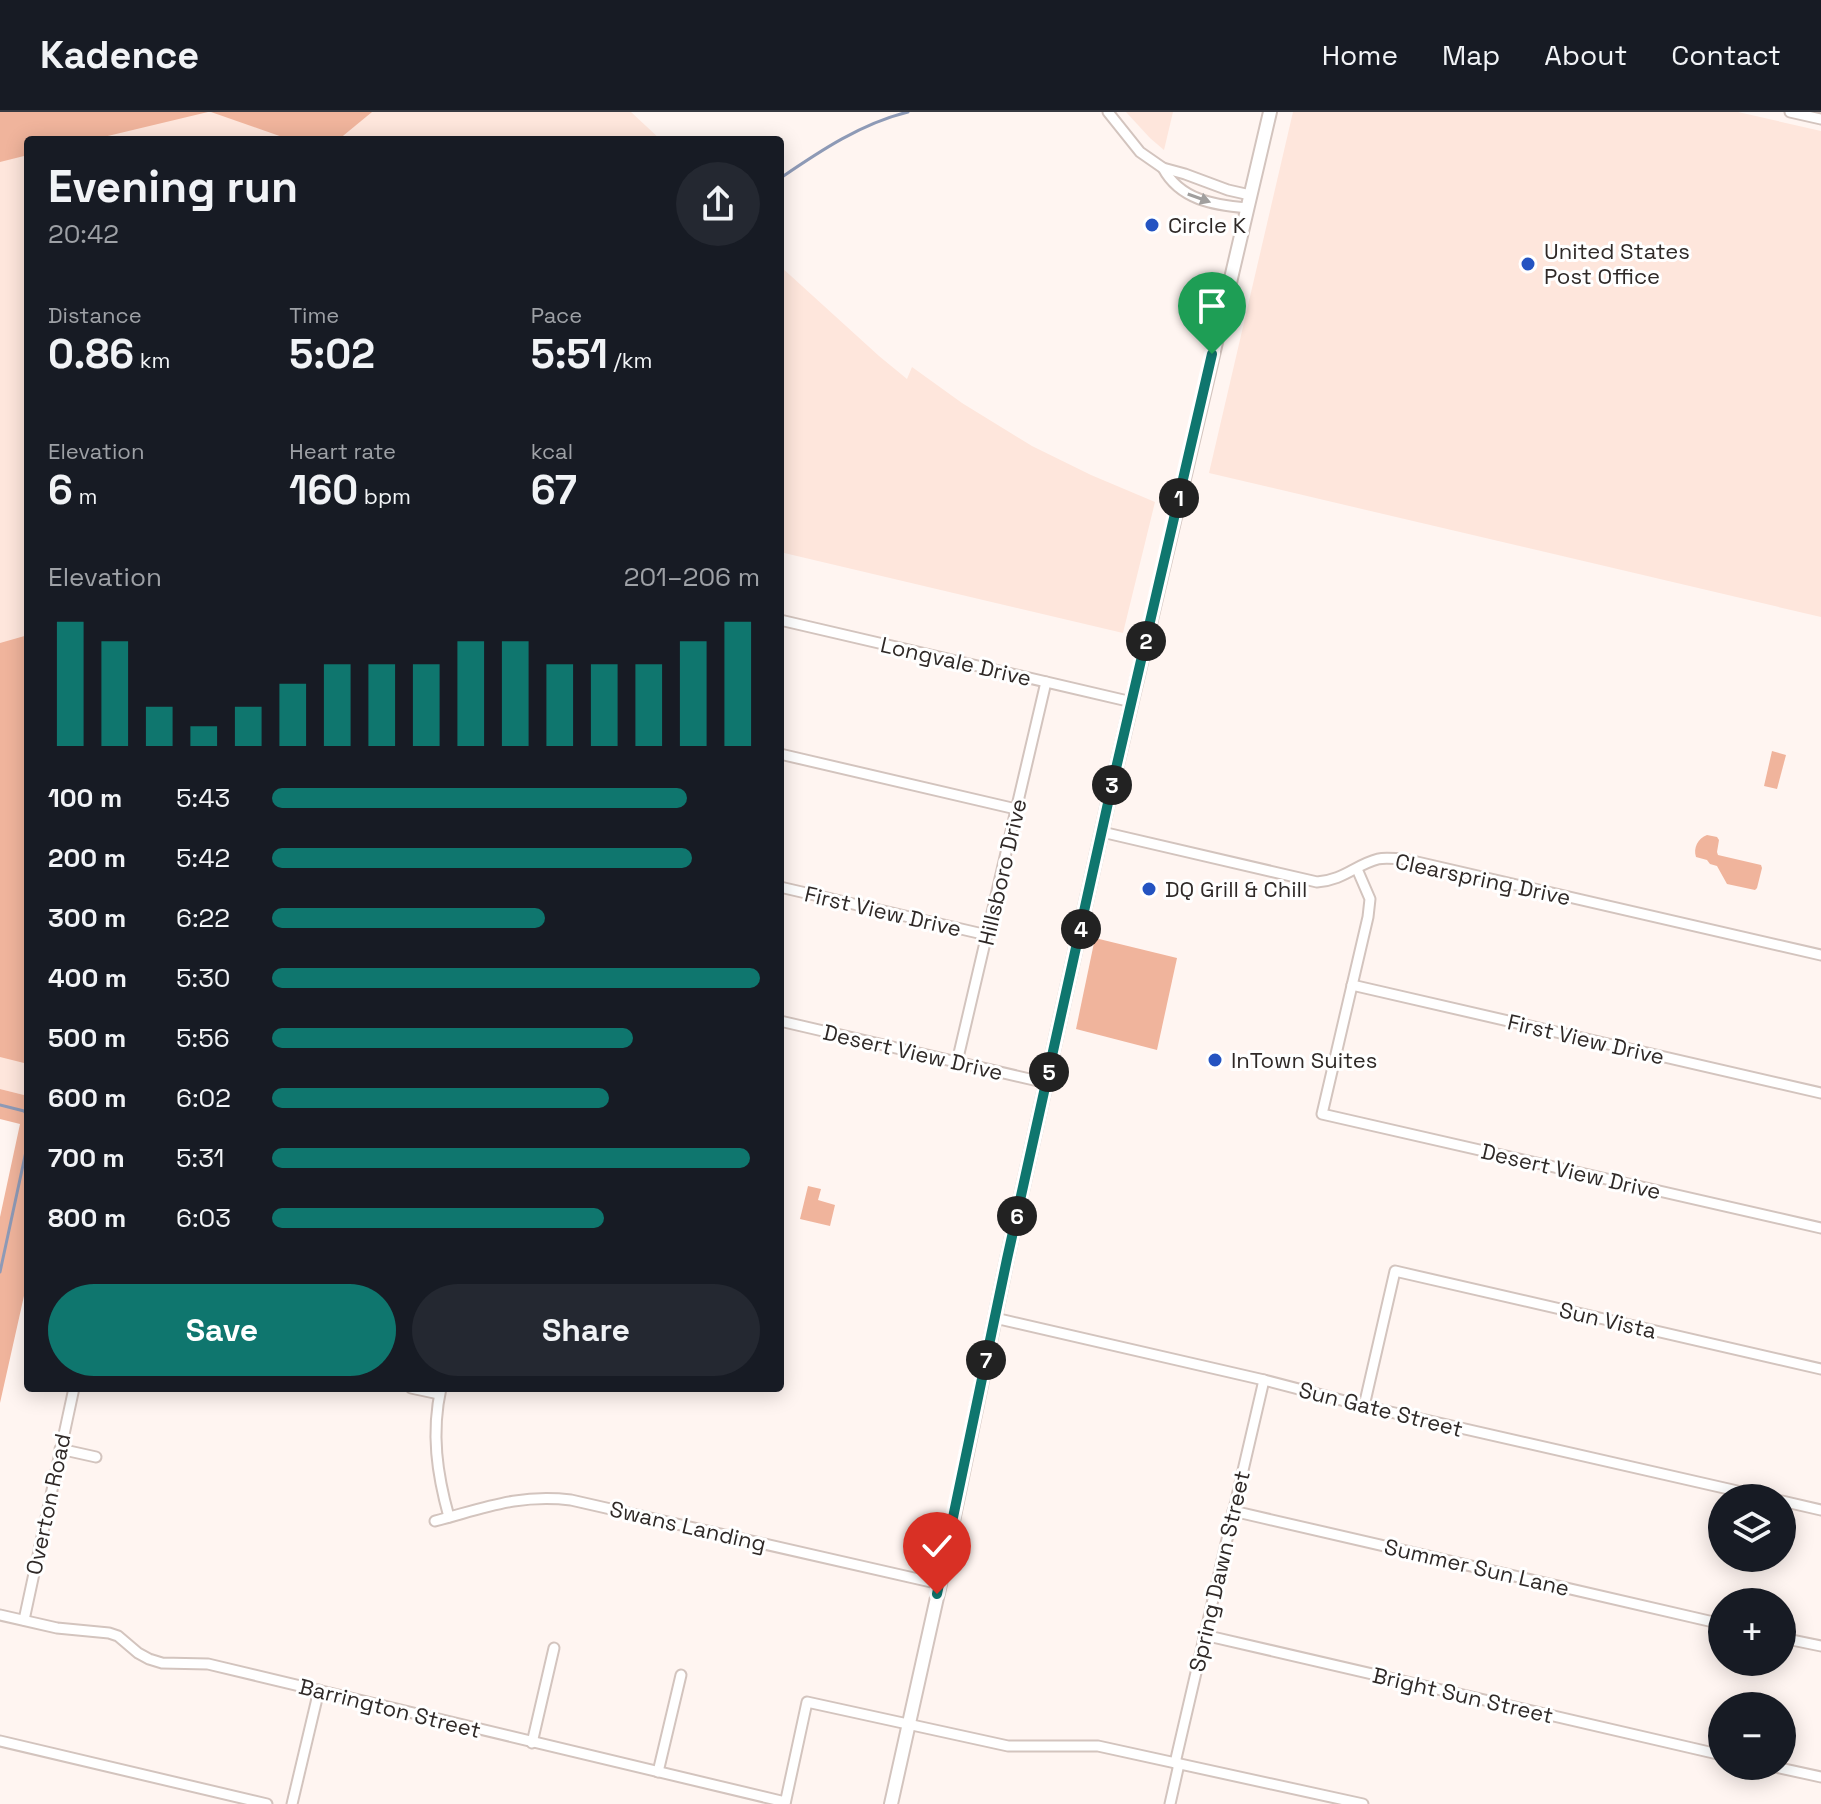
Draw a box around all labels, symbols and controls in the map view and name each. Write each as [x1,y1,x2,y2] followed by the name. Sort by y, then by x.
[40,31,199,79] text: Kadence
[1322,37,1398,73] text: Home
[1442,37,1500,73] text: Map
[1544,37,1627,73] text: About
[1671,37,1781,73] text: Contact
[48,159,298,215] text: Evening run
[676,162,760,246] button: share
[1187,192,1211,205] one-way arrow
[1168,211,1247,239] place label: Circle K
[1143,216,1161,234] marker: Circle K
[48,217,119,251] text: 20:42
[1544,237,1690,290] place label: United States Post Office
[1519,255,1537,273] marker: United States Post Office
[1178,272,1246,354] pin
[1190,284,1234,328] icon: arrive
[48,301,142,329] text: Distance
[289,301,339,329] text: Time
[531,301,582,329] text: Pace
[48,329,134,380] text: 0.86
[289,329,375,380] text: 5:02
[531,329,608,380] text: 5:51
[134,346,171,374] text: km
[608,346,653,374] text: /km
[48,437,144,465] text: Elevation
[289,437,396,465] text: Heart rate
[531,437,573,465] text: kcal
[48,465,73,516] text: 6
[289,465,358,516] text: 160
[531,465,577,516] text: 67
[1159,478,1199,518] pin: 1
[73,482,97,510] text: m
[358,482,411,510] text: bpm
[1174,484,1184,512] text: 1
[48,560,162,594] text: Elevation
[624,560,760,594] text: 201–206 m
[1126,621,1166,661] pin: 2
[1139,627,1153,655] text: 2
[878,630,1034,692] street label: Longvale Drive
[1092,765,1132,805] pin: 3
[1105,771,1119,799] text: 3
[48,781,122,815] text: 100 m
[176,781,230,815] text: 5:43
[972,796,1032,948] street label: Hillsboro Drive
[48,841,126,875] text: 200 m
[176,841,230,875] text: 5:42
[1393,847,1573,911] street label: Clearspring Drive
[1165,875,1307,903] place label: DQ Grill & Chill
[802,879,964,943] street label: First View Drive
[1140,880,1158,898] marker: DQ Grill & Chill
[48,901,126,935] text: 300 m
[176,901,230,935] text: 6:22
[1061,909,1101,949] pin: 4
[1074,915,1088,943] text: 4
[48,961,127,995] text: 400 m
[176,961,231,995] text: 5:30
[1505,1007,1667,1071] street label: First View Drive
[820,1018,1006,1086] street label: Desert View Drive
[48,1021,126,1055] text: 500 m
[176,1021,230,1055] text: 5:56
[1231,1046,1377,1074] place label: InTown Suites
[1206,1051,1224,1069] marker: InTown Suites
[1029,1052,1069,1092] pin: 5
[1042,1058,1056,1086] text: 5
[48,1081,127,1115] text: 600 m
[176,1081,231,1115] text: 6:02
[1478,1137,1664,1205] street label: Desert View Drive
[48,1141,125,1175] text: 700 m
[176,1141,224,1175] text: 5:31
[997,1196,1037,1236] pin: 6
[48,1201,126,1235] text: 800 m
[176,1201,231,1235] text: 6:03
[1010,1202,1024,1230] text: 6
[48,1284,396,1376] button: Save
[412,1284,760,1376] button: Share
[1557,1295,1660,1345] street label: Sun Vista
[966,1340,1006,1380] pin: 7
[980,1346,992,1374] text: 7
[1296,1375,1466,1443] street label: Sun Gate Street
[19,1431,77,1577] street label: Overton Road
[1182,1468,1256,1674] street label: Spring Dawn Street
[1708,1484,1796,1780] map controls
[1708,1484,1796,1572] button: layers
[607,1494,769,1558] street label: Swans Landing
[903,1512,971,1594] pin
[915,1524,959,1568] icon: check
[1382,1532,1572,1602] street label: Summer Sun Lane
[1708,1588,1796,1676] button: +
[1370,1661,1556,1729] street label: Bright Sun Street
[296,1672,484,1744] street label: Barrington Street
[1708,1692,1796,1780] button: −

